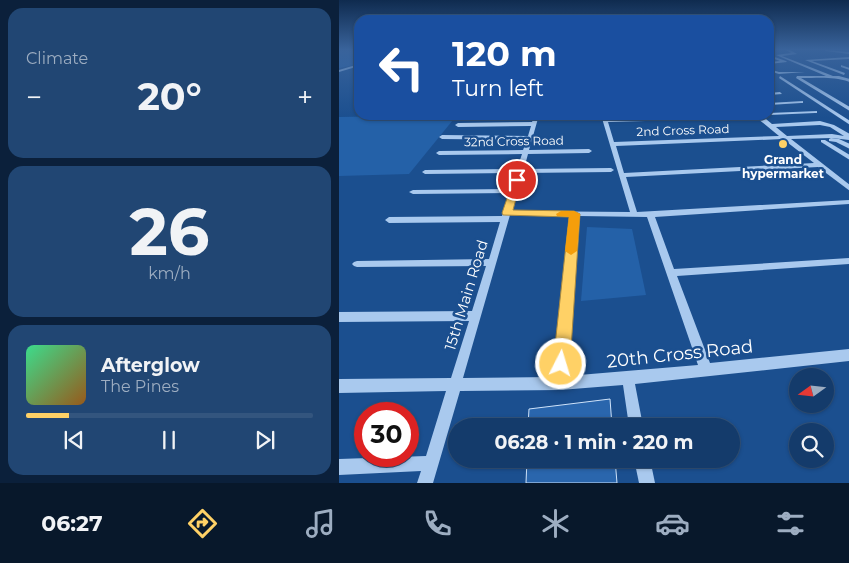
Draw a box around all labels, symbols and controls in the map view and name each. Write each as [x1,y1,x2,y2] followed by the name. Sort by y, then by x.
[452,32,557,75] text: 120 m
[369,35,434,100] icon: left
[26,49,88,68] text: Climate
[137,73,202,120] text: 20°
[452,75,544,102] text: Turn left
[26,80,42,114] text: −
[297,80,313,114] text: +
[636,121,730,139] street label: 2nd Cross Road
[464,133,564,149] street label: 32nd Cross Road
[777,138,789,150] marker: Grand hypermarket
[742,152,825,181] place label: Grand hypermarket
[496,159,538,201] pin
[503,166,531,194] icon: arrive
[130,192,209,271] text: 26
[440,237,492,353] street label: 15th Main Road
[148,264,191,283] text: km/h
[606,335,754,373] street label: 20th Cross Road
[534,337,586,389] position arrow
[101,354,200,377] text: Afterglow
[789,368,834,412] north arrow
[789,368,834,468] map controls
[101,377,179,396] text: The Pines
[354,402,419,467] speed limit sign: 30
[789,423,834,468] button: search
[60,426,88,454] icon: previous
[155,426,183,454] icon: pause
[251,426,279,454] icon: next
[495,431,693,454] text: 06:28 · 1 min · 220 m
[185,506,220,541] icon: directions
[303,506,338,541] icon: music
[420,506,455,541] icon: phone
[538,506,573,541] icon: climate
[655,506,690,541] icon: car
[773,506,808,541] icon: filters
[41,510,103,537] text: 06:27

